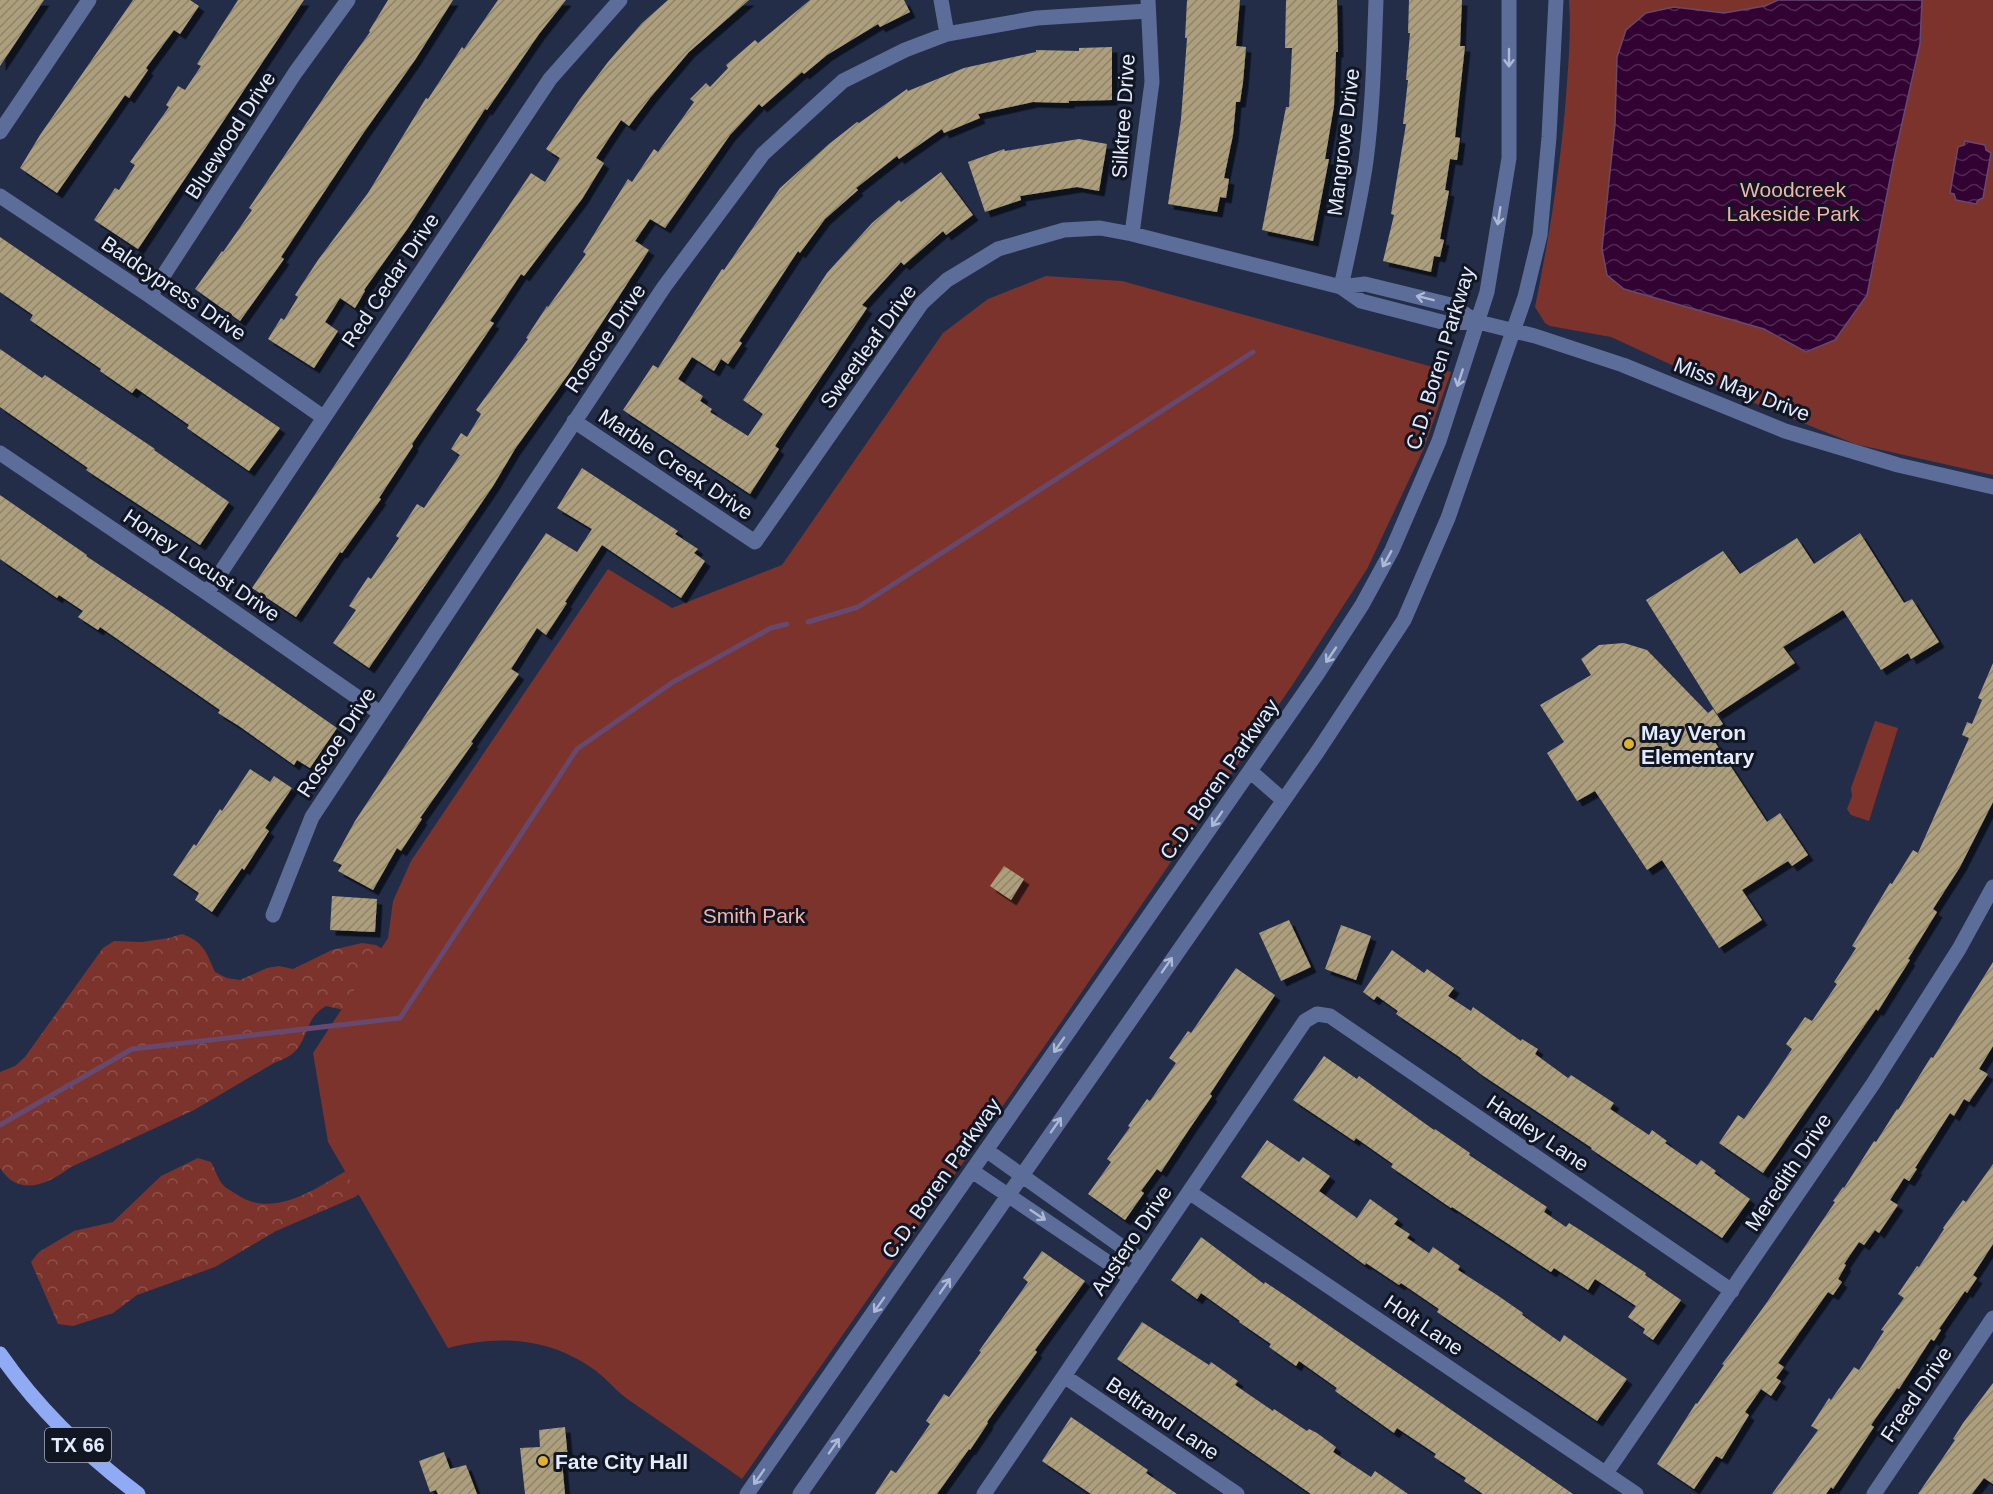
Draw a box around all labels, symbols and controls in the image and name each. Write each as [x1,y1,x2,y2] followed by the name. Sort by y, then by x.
[1503,48,1515,68] one-way arrow
[1107,53,1139,179] street label: Silktree Drive
[180,67,280,203] street label: Bluewood Drive
[1323,67,1363,217] street label: Mangrove Drive
[1726,178,1860,225] park label: Woodcreek Lakeside Park
[1494,206,1505,225] one-way arrow
[337,209,443,351] street label: Red Cedar Drive
[97,231,251,345] street label: Baldcypress Drive
[1401,263,1479,452] street label: C.D. Boren Parkway
[560,279,650,397] street label: Roscoe Drive
[815,280,921,412] street label: Sweetleaf Drive
[1416,292,1435,304] one-way arrow
[1671,353,1813,425] street label: Miss May Drive
[1453,368,1464,387] one-way arrow
[595,404,757,524] street label: Marble Creek Drive
[120,504,284,626] street label: Honey Locust Drive
[1381,549,1392,567] one-way arrow
[1325,646,1337,662] one-way arrow
[292,683,380,801] street label: Roscoe Drive
[1155,694,1283,864] street label: C.D. Boren Parkway
[1641,721,1755,768] place label: May Veron Elementary
[1622,737,1636,751] marker: May Veron Elementary
[1211,810,1223,827] one-way arrow
[703,904,806,927] park label: Smith Park
[1161,958,1173,974] one-way arrow
[1053,1036,1065,1052] one-way arrow
[1483,1090,1593,1176] street label: Hadley Lane
[877,1093,1005,1263] street label: C.D. Boren Parkway
[1740,1109,1836,1235] street label: Meredith Drive
[1050,1118,1062,1134] one-way arrow
[1086,1181,1176,1299] street label: Austero Drive
[1029,1209,1045,1221] one-way arrow
[939,1278,951,1294] one-way arrow
[1380,1290,1468,1360] street label: Holt Lane
[873,1297,885,1313] one-way arrow
[1876,1342,1956,1446] street label: Freed Drive
[1102,1372,1224,1464] street label: Beltrand Lane
[45,1428,111,1462] road number: TX 66
[828,1438,840,1455] one-way arrow
[555,1450,688,1473] place label: Fate City Hall
[536,1454,550,1468] marker: Fate City Hall
[753,1468,765,1485] one-way arrow

